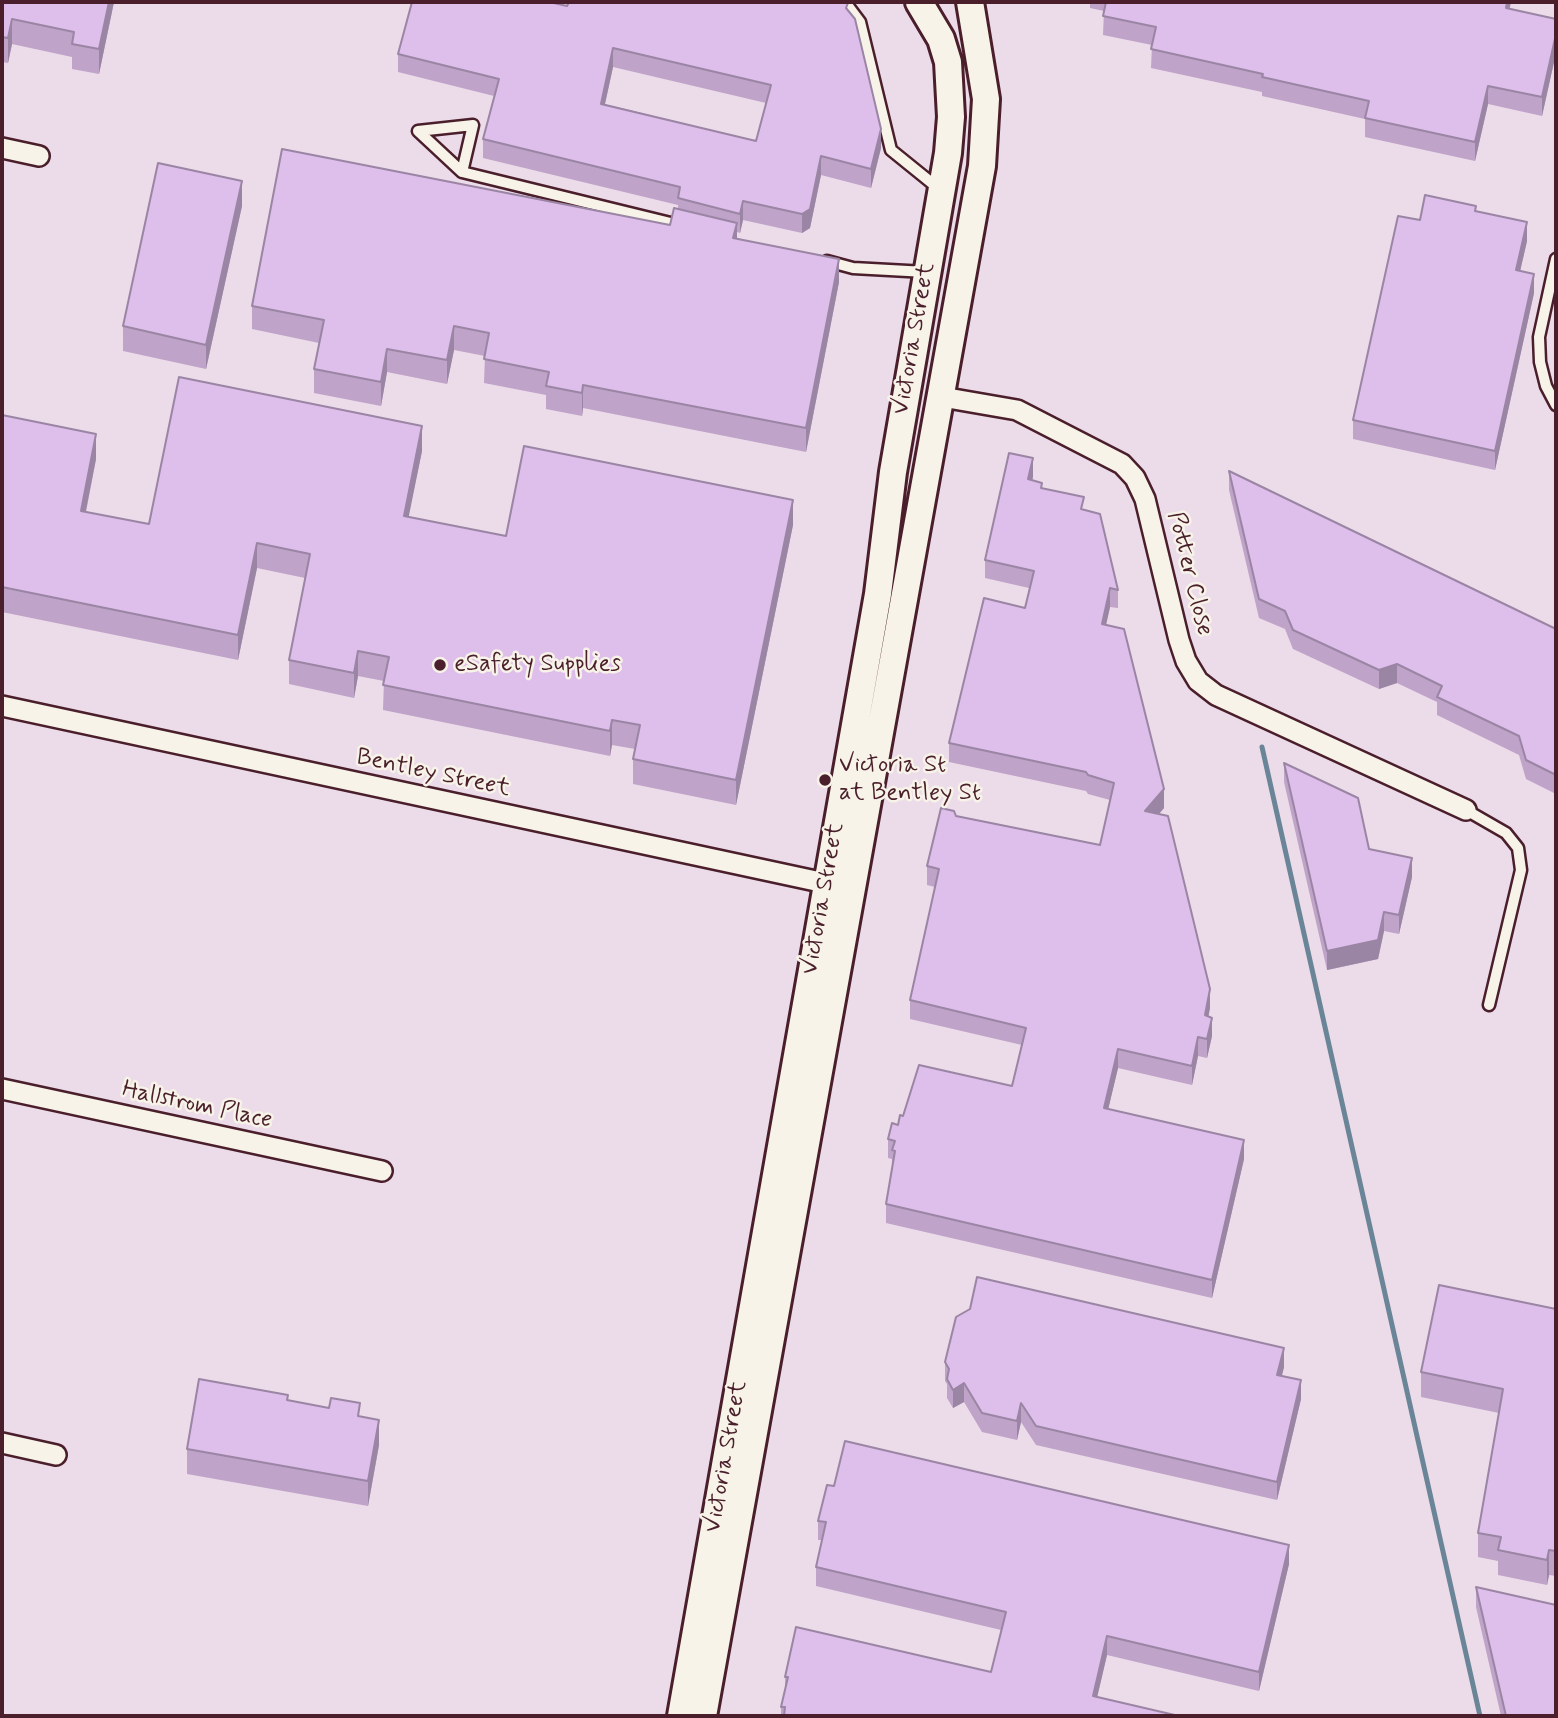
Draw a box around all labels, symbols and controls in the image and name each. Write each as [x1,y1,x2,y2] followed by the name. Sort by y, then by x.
[887,261,943,417] street label: Victoria Street
[1160,509,1218,639] street label: Potter Close
[454,651,621,679] place label: eSafety Supplies
[432,657,448,673] marker: eSafety Supplies
[353,744,513,804] street label: Bentley Street
[839,752,981,808] place label: Victoria St at Bentley St
[817,772,833,788] marker: Victoria St at Bentley St
[796,821,852,977] street label: Victoria Street
[119,1076,275,1136] street label: Hallstrom Place
[699,1379,755,1535] street label: Victoria Street

